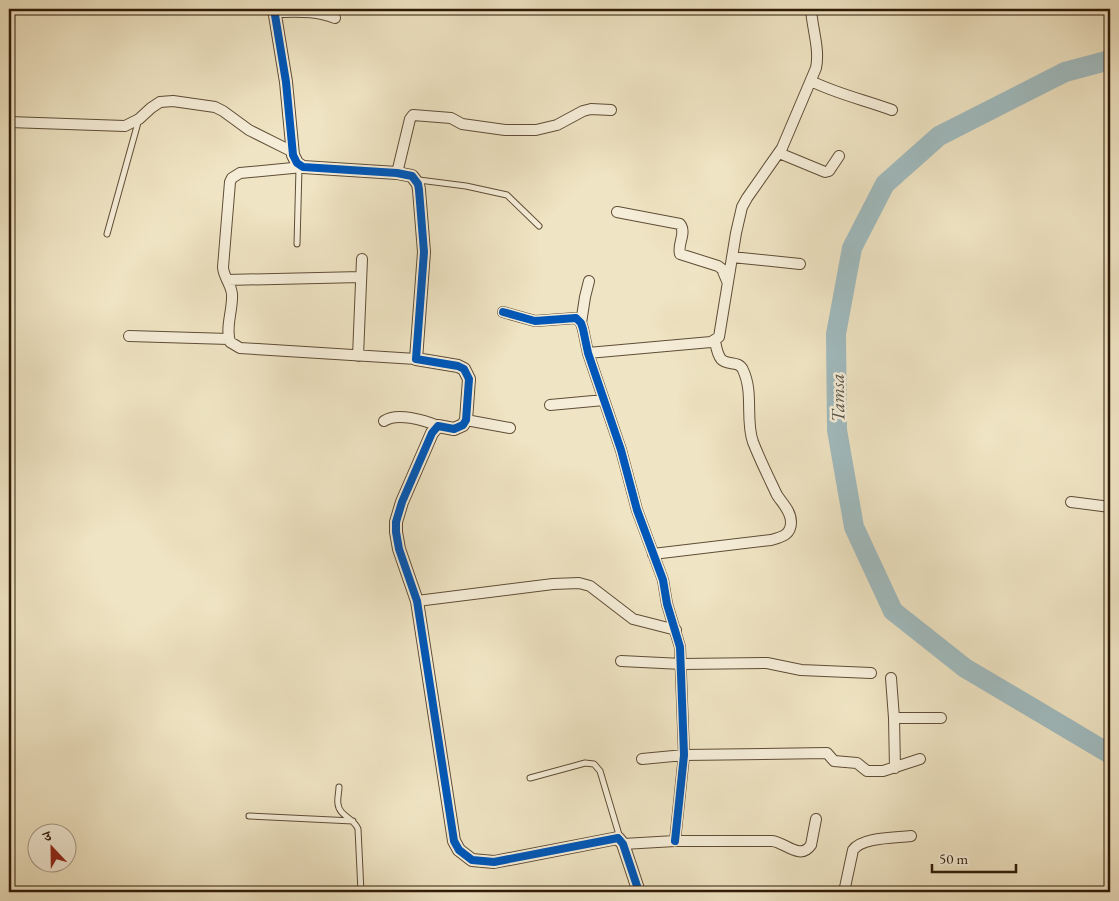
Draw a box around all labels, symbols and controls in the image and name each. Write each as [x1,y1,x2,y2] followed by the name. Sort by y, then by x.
[825,373,850,423] water label: Tamsa
[28,824,78,874] north arrow
[40,826,55,846] text: उ
[932,841,1015,873] scale bar
[939,849,968,868] text: 50 m

